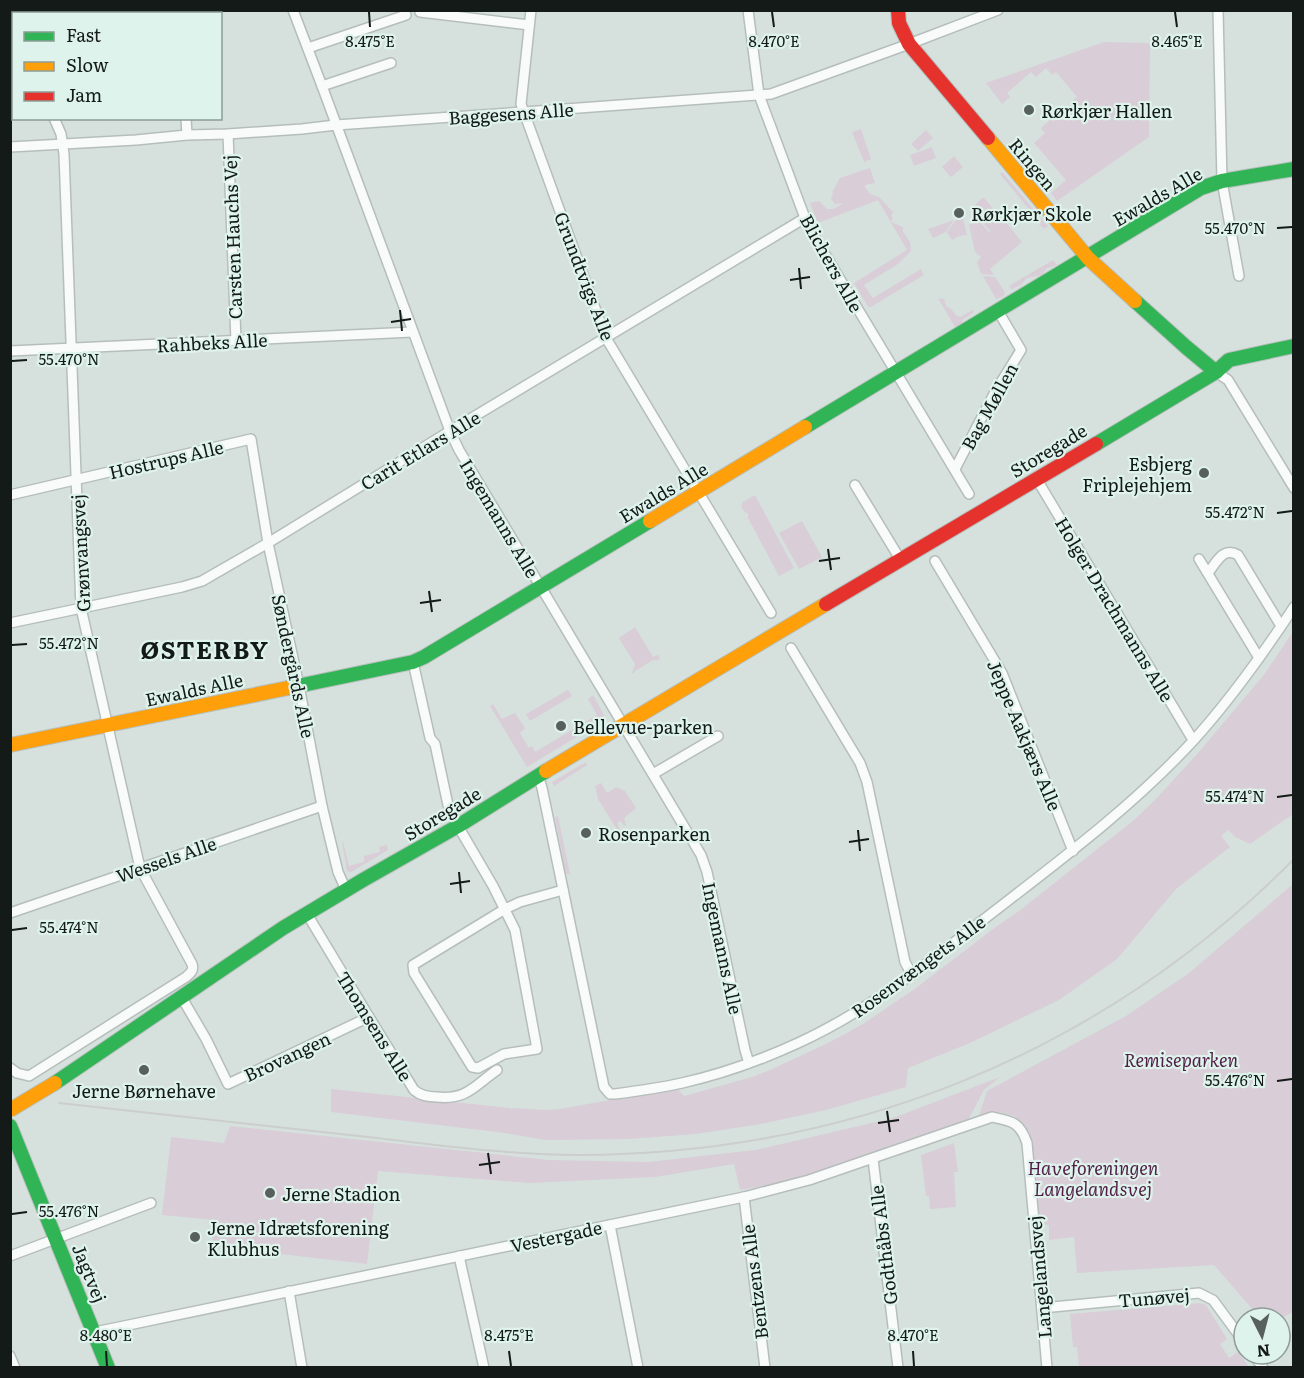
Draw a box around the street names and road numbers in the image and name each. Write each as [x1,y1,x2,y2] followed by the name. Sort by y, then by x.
[447,95,575,131] street label: Baggesens Alle
[1003,132,1063,196] street label: Ringen
[216,154,248,320] street label: Carsten Hauchs Vej
[1107,159,1207,233] street label: Ewalds Alle
[548,208,622,344] street label: Grundtvigs Alle
[794,209,870,317] street label: Blichers Alle
[156,326,268,358] street label: Rahbeks Alle
[954,357,1024,455] street label: Bag Møllen
[355,404,485,496] street label: Carit Etlars Alle
[1004,416,1092,484] street label: Storegade
[106,433,226,485] street label: Hostrups Alle
[454,453,546,583] street label: Ingemanns Alle
[614,455,712,529] street label: Ewalds Alle
[63,493,97,613] street label: Grønvangsvej
[1049,511,1181,707] street label: Holger Drachmanns Alle
[266,592,322,740] street label: Søndergårds Alle
[981,655,1069,815] street label: Jeppe Aakjærs Alle
[143,665,245,713] street label: Ewalds Alle
[398,779,486,847] street label: Storegade
[112,829,220,889] street label: Wessels Alle
[696,879,750,1017] street label: Ingemanns Alle
[845,908,991,1024] street label: Rosenvængets Alle
[330,966,420,1086] street label: Thomsens Alle
[239,1024,335,1088] street label: Brovangen
[862,1184,904,1306] street label: Godthåbs Alle
[508,1213,604,1259] street label: Vestergade
[1020,1215,1058,1339] street label: Langelandsvej
[734,1223,774,1341] street label: Bentzens Alle
[66,1240,114,1306] street label: Jagtvej
[1117,1280,1191,1314] street label: Tunøvej

